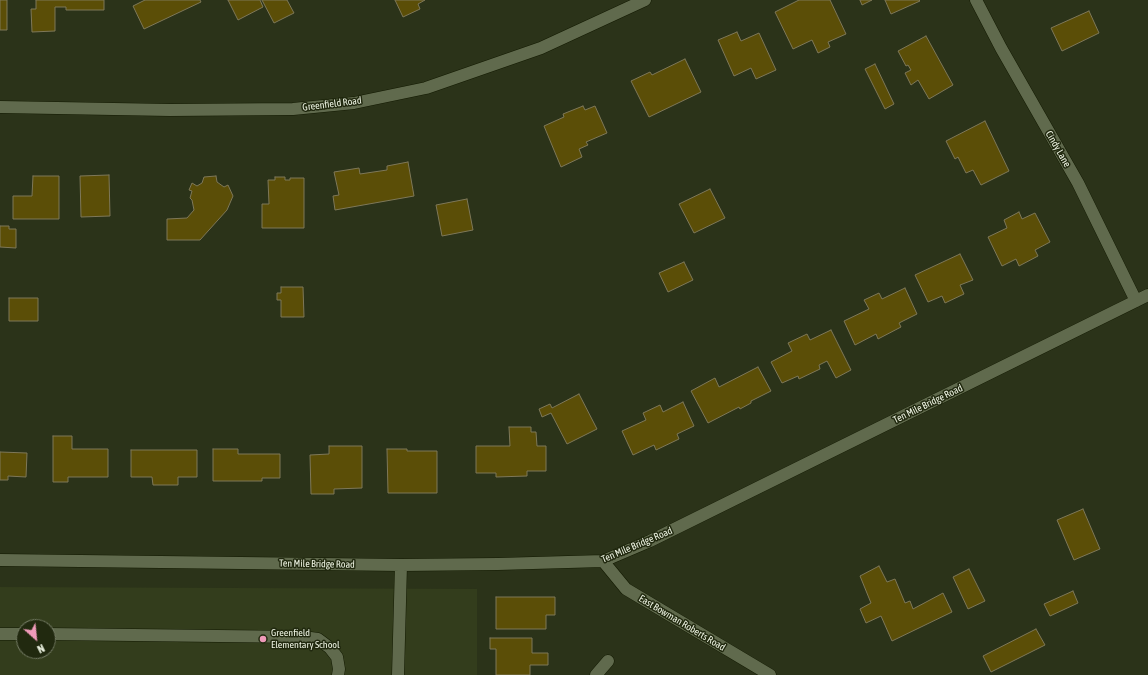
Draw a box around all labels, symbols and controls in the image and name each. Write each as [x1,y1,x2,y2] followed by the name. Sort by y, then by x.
[302,94,362,114] street label: Greenfield Road
[1043,129,1073,169] street label: Cindy Lane
[891,382,965,426] street label: Ten Mile Bridge Road
[600,525,674,565] street label: Ten Mile Bridge Road
[279,557,355,571] street label: Ten Mile Bridge Road
[637,592,727,654] street label: East Bowman Roberts Road
[16,619,56,659] north arrow
[271,627,340,650] place label: Greenfield Elementary School
[258,634,268,644] marker: Greenfield Elementary School
[35,642,47,656] text: N

